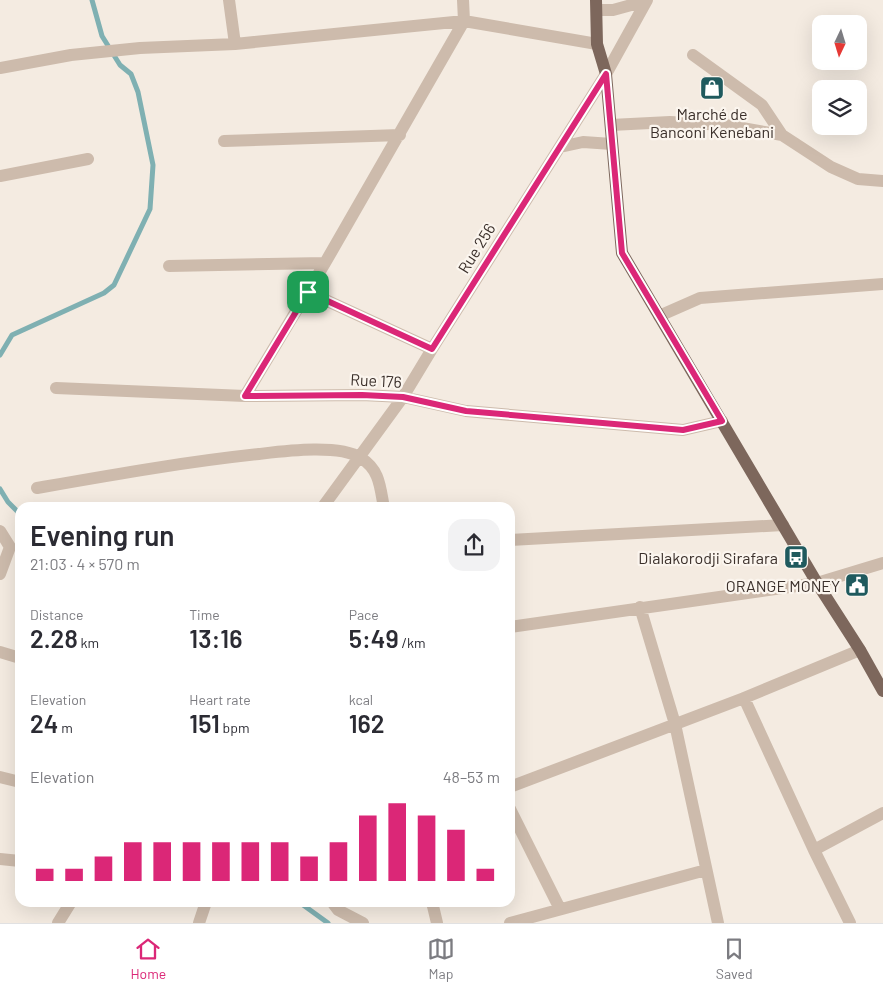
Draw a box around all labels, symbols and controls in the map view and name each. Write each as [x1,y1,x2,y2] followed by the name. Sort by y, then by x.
[812,15,868,70] north arrow
[812,15,867,135] map controls
[699,75,725,101] shop icon: Marché de Banconi Kenebani
[812,80,867,135] button: layers
[650,104,774,141] place label: Marché de Banconi Kenebani
[453,220,499,276] street label: Rue 256
[287,271,329,313] pin
[294,278,322,306] icon: arrive
[350,369,402,391] street label: Rue 176
[30,518,175,552] text: Evening run
[448,519,500,571] button: share
[783,544,809,570] bus stop icon: Dialakorodji Sirafara
[638,548,778,567] place label: Dialakorodji Sirafara
[30,554,140,573] text: 21:03 · 4 × 570 m
[844,572,870,598] public building icon: ORANGE MONEY
[726,576,840,595] place label: ORANGE MONEY
[30,606,83,623] text: Distance
[189,606,220,623] text: Time
[349,606,379,623] text: Pace
[30,623,78,653] text: 2.28
[189,623,242,653] text: 13:16
[349,623,399,653] text: 5:49
[78,634,99,651] text: km
[399,634,426,651] text: /km
[30,691,86,708] text: Elevation
[189,691,251,708] text: Heart rate
[349,691,373,708] text: kcal
[30,708,58,738] text: 24
[189,708,220,738] text: 151
[349,708,384,738] text: 162
[58,719,73,736] text: m
[220,719,250,736] text: bpm
[30,767,94,786] text: Elevation
[443,767,500,786] text: 48–53 m
[130,935,166,982] tab: Home
[427,935,455,982] tab: Map
[716,935,753,982] tab: Saved

